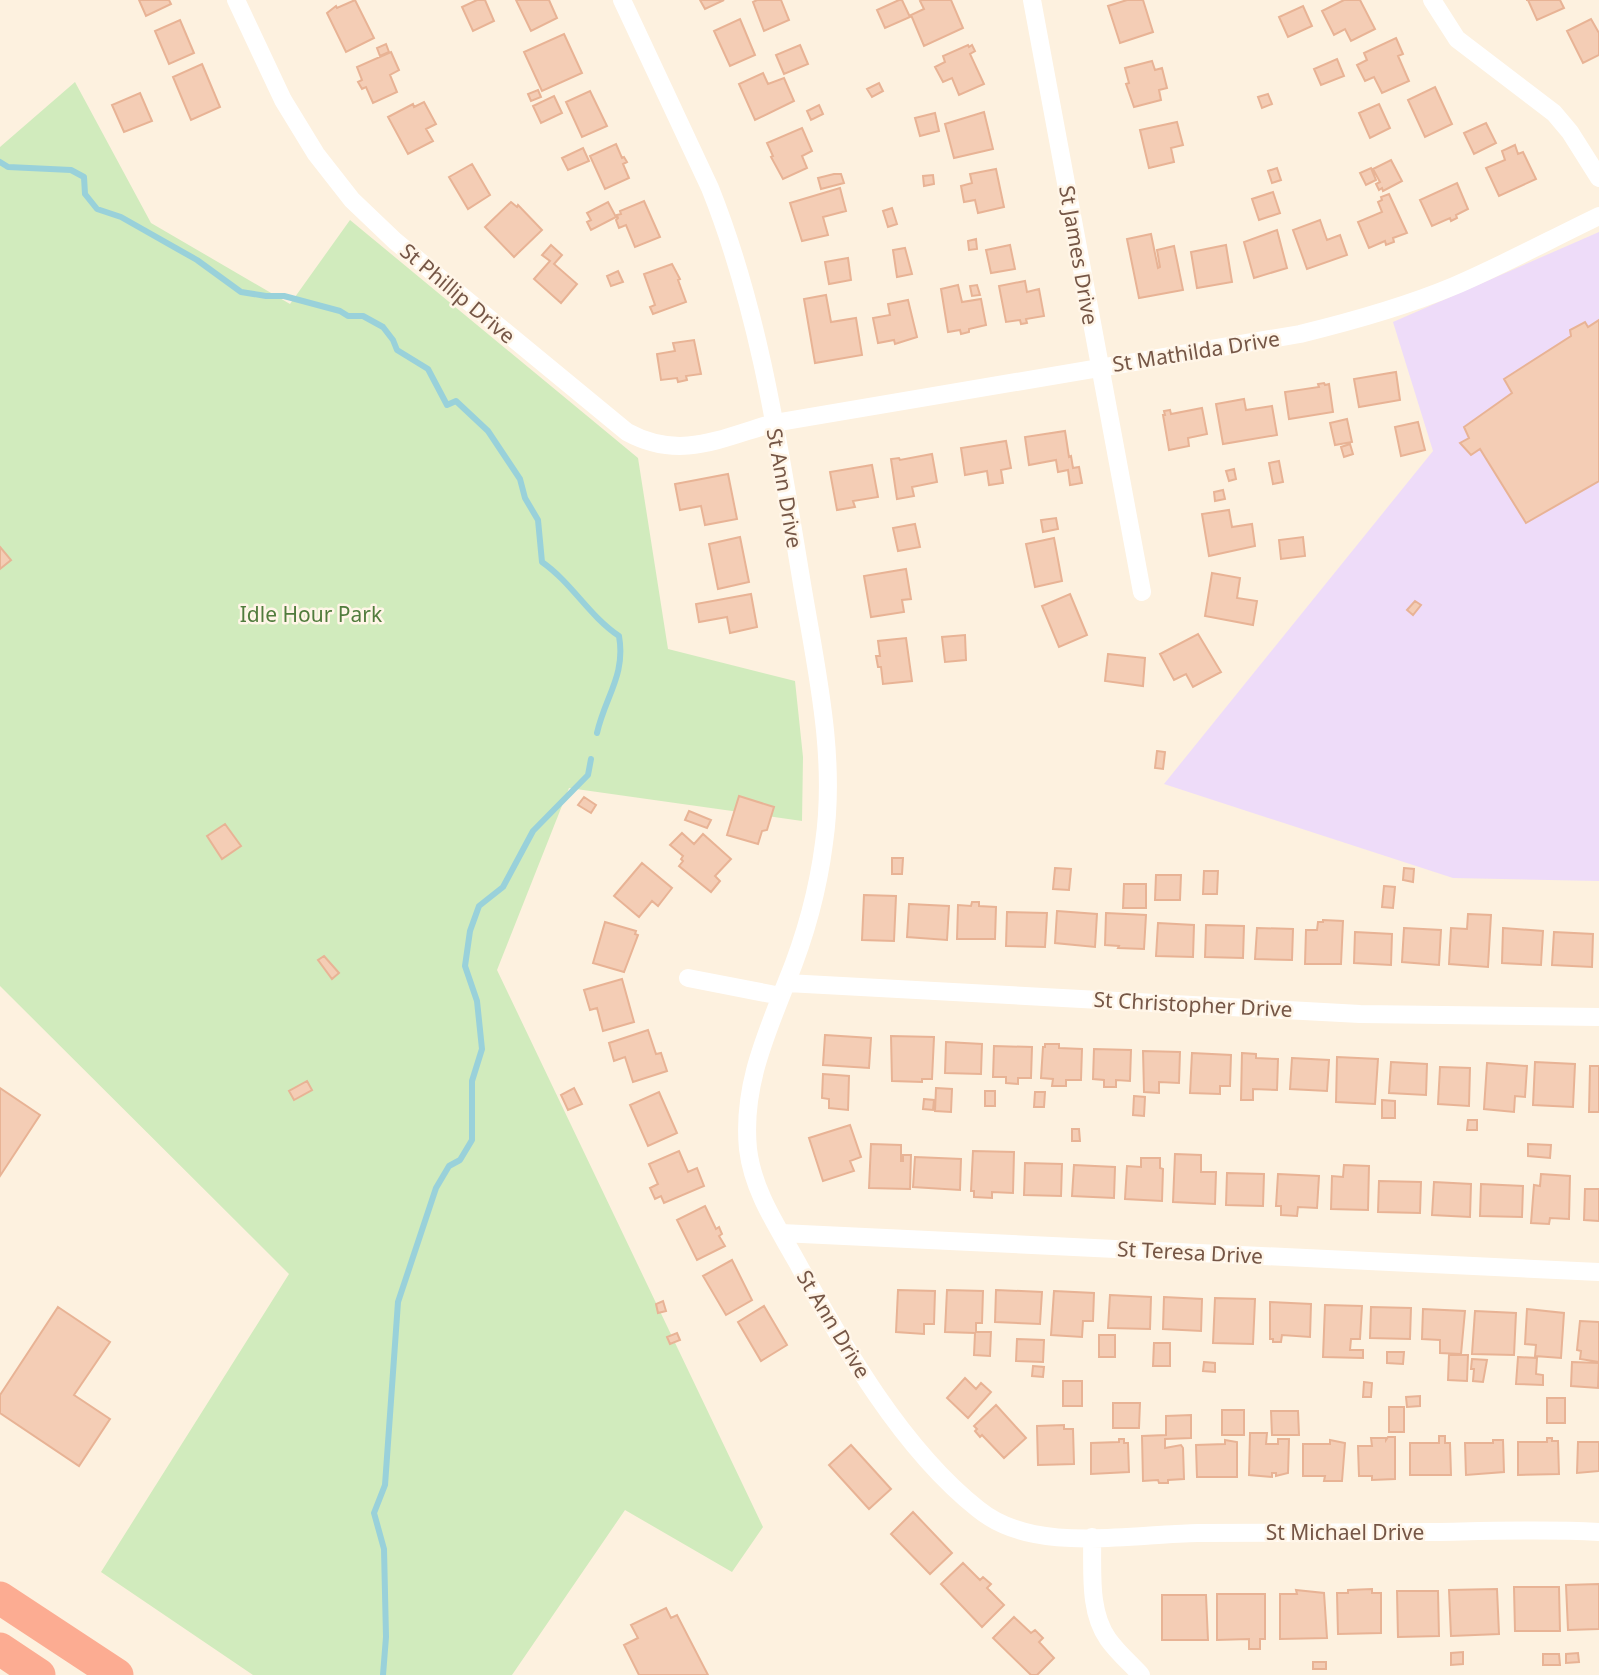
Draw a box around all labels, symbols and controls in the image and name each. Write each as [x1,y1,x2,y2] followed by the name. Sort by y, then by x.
[1053,183,1105,327] street label: St James Drive
[395,237,521,349] street label: St Phillip Drive
[1110,324,1282,378] street label: St Mathilda Drive
[761,426,809,550] street label: St Ann Drive
[240,600,383,628] park label: Idle Hour Park
[1093,985,1293,1023] street label: St Christopher Drive
[1116,1234,1264,1270] street label: St Teresa Drive
[791,1265,877,1383] street label: St Ann Drive
[1266,1518,1424,1546] street label: St Michael Drive

